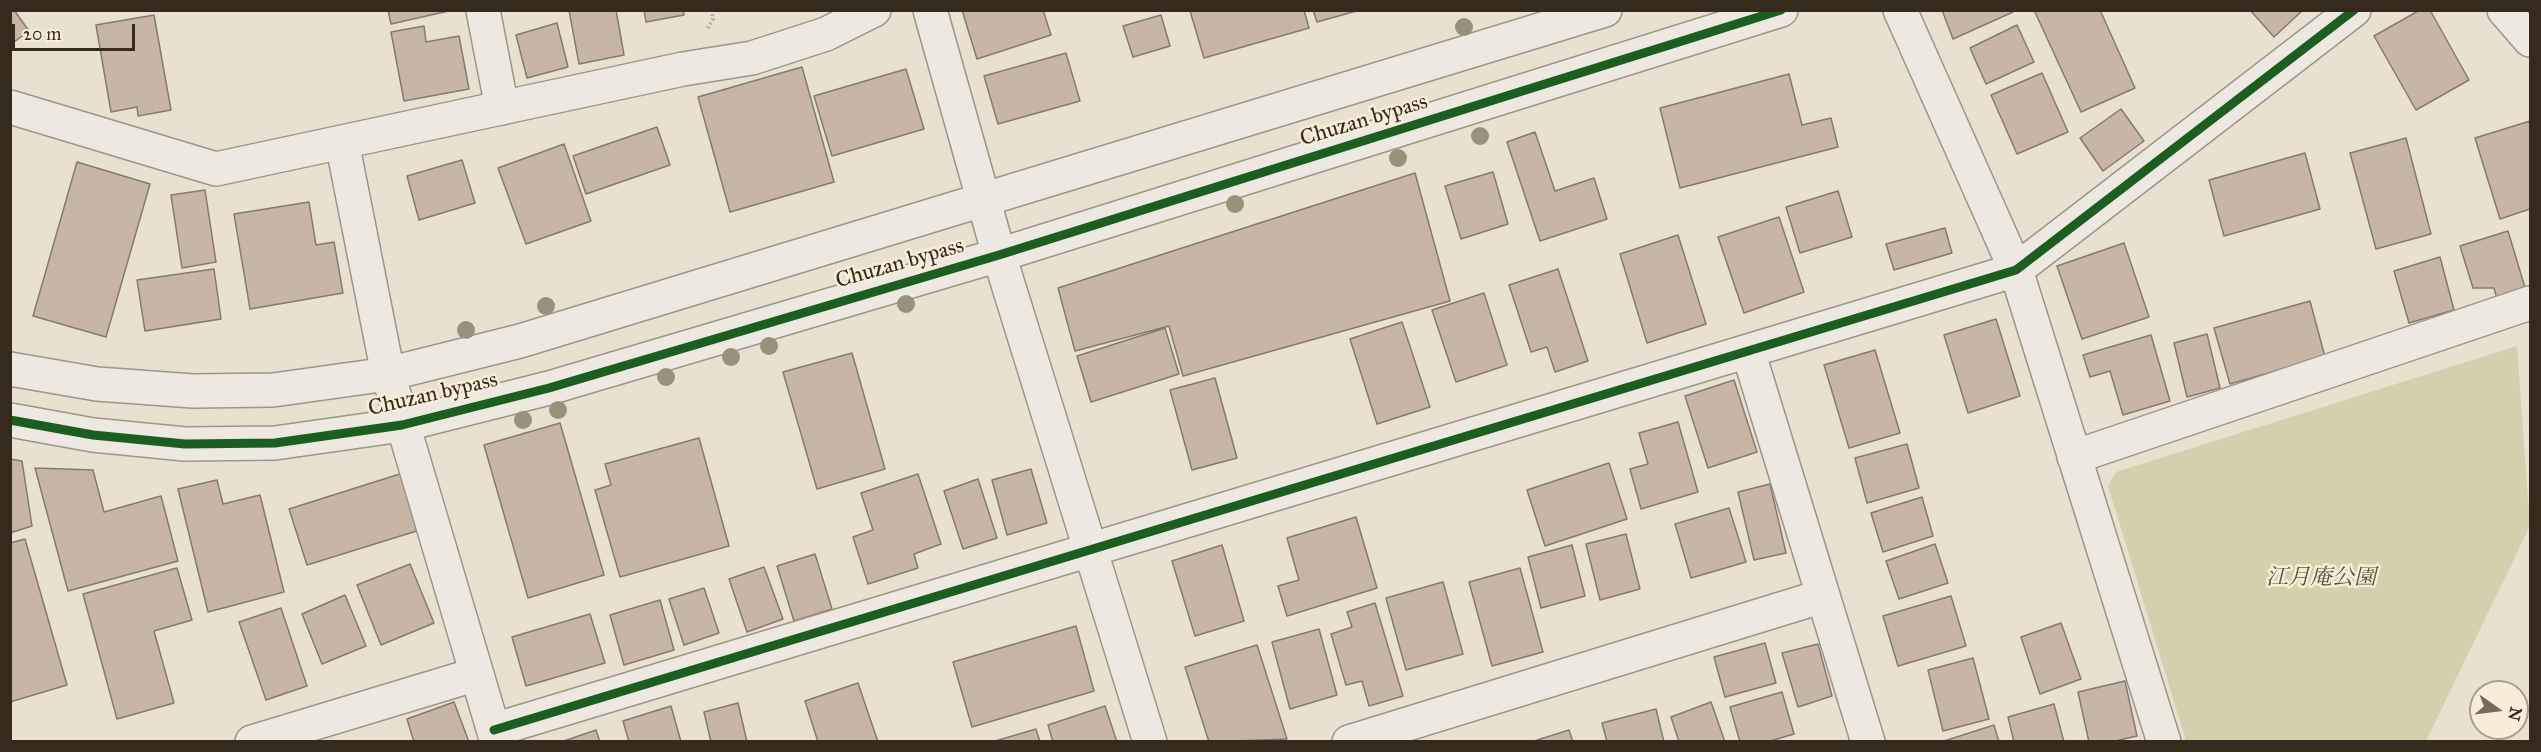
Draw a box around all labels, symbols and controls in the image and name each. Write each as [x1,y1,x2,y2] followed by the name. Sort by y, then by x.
[15,12,138,50] scale bar
[23,23,61,45] text: 20 m
[1297,89,1431,153] street label: Chuzan bypass
[833,233,967,295] street label: Chuzan bypass
[366,367,500,423] street label: Chuzan bypass
[2266,566,2376,592] park label: 江月庵公園
[2469,680,2529,740] north arrow
[2504,705,2526,723] text: N

